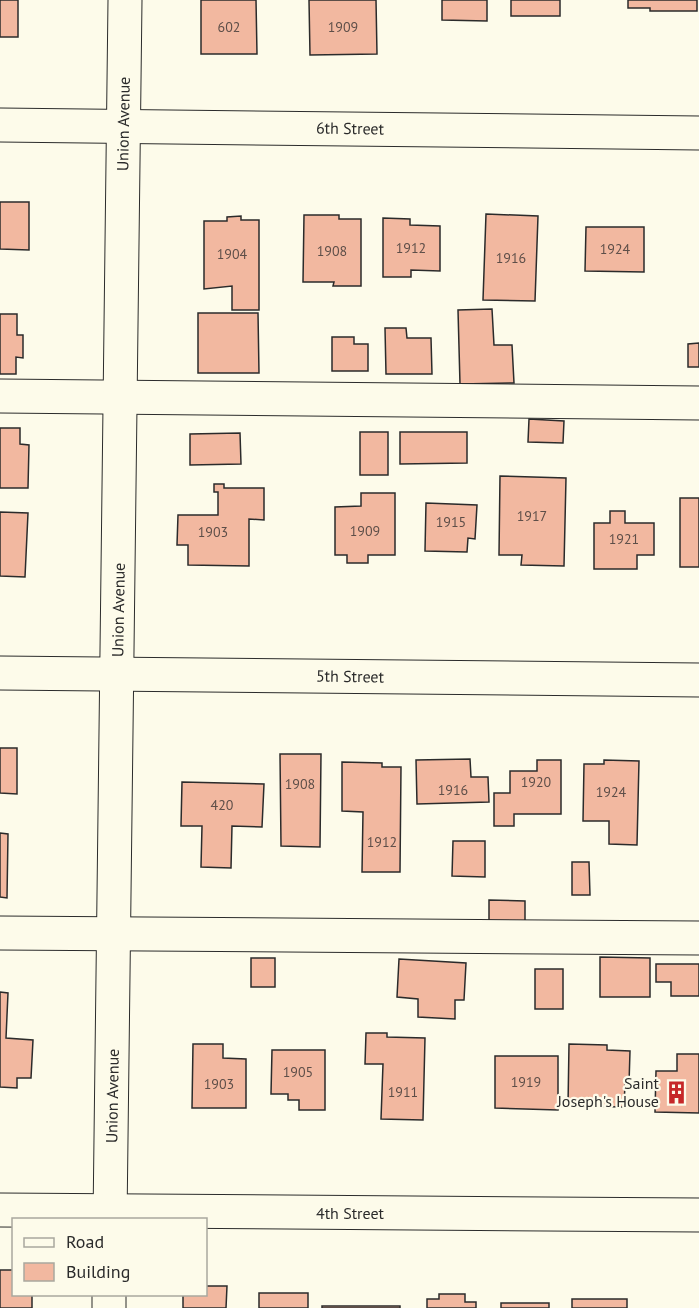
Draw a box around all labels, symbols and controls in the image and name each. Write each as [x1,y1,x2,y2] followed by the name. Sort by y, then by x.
[218,18,240,36] house number: 602
[328,18,358,36] house number: 1909
[112,77,134,171] street label: Union Avenue
[316,117,385,139] street label: 6th Street
[396,239,426,257] house number: 1912
[600,240,631,258] house number: 1924
[317,242,347,260] house number: 1908
[217,245,248,263] house number: 1904
[496,249,526,267] house number: 1916
[517,507,547,525] house number: 1917
[436,513,466,531] house number: 1915
[350,522,380,540] house number: 1909
[198,523,228,541] house number: 1903
[609,530,639,548] house number: 1921
[107,563,129,657] street label: Union Avenue
[316,665,385,687] street label: 5th Street
[521,773,552,791] house number: 1920
[285,775,315,793] house number: 1908
[438,781,468,799] house number: 1916
[596,783,627,801] house number: 1924
[211,796,234,814] house number: 420
[367,833,397,851] house number: 1912
[101,1049,123,1143] street label: Union Avenue
[283,1063,313,1081] house number: 1905
[511,1073,541,1091] house number: 1919
[556,1073,660,1111] place label: Saint Joseph's House
[204,1075,234,1093] house number: 1903
[664,1079,690,1105] building icon: Saint Joseph's House
[388,1083,418,1101] house number: 1911
[316,1203,385,1223] street label: 4th Street
[12,1218,207,1296] legend
[66,1230,104,1253] text: Road
[66,1260,130,1283] text: Building

